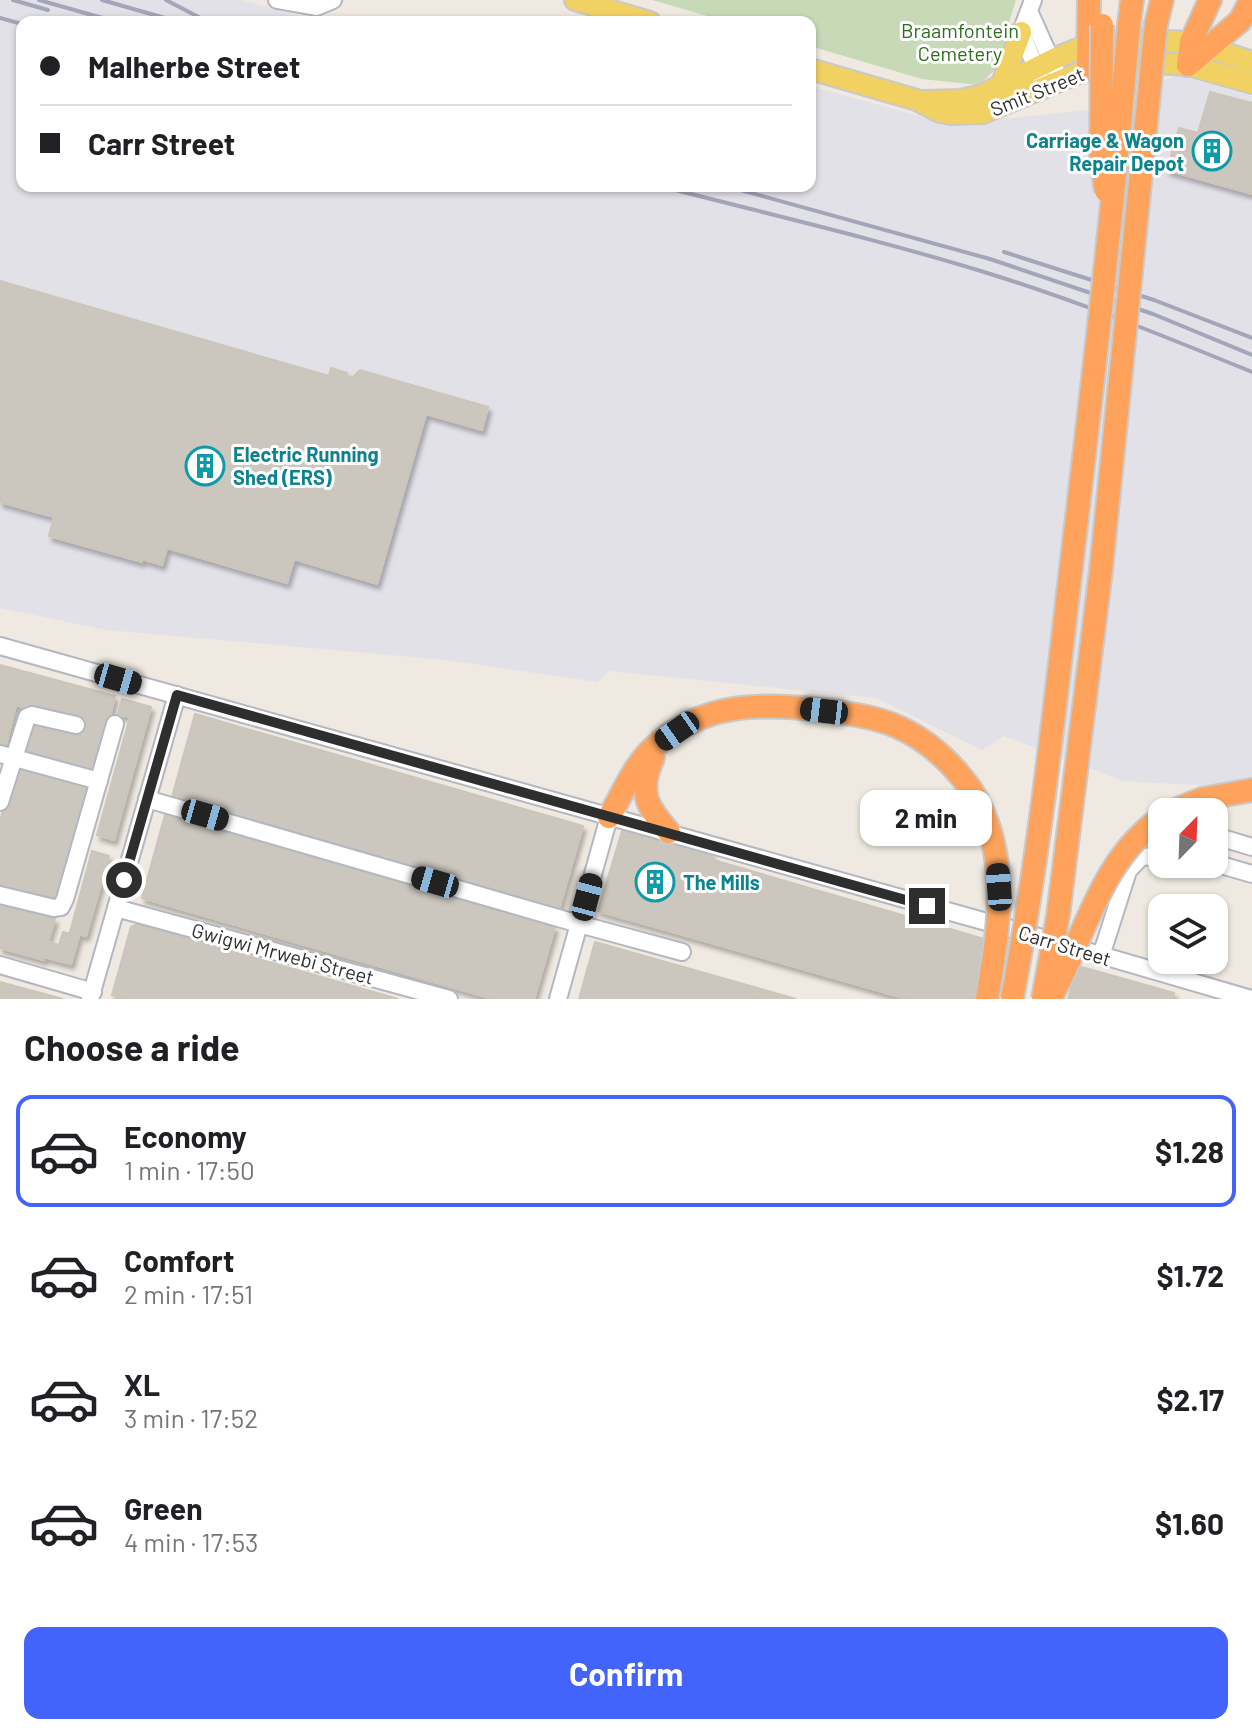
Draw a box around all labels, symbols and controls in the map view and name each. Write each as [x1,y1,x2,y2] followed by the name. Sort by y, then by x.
[901,18,1019,65] park label: Braamfontein Cemetery
[88,48,300,84] text: Malherbe Street
[987,61,1087,121] street label: Smit Street
[88,125,235,161] text: Carr Street
[1026,128,1184,175] place label: Carriage & Wagon Repair Depot
[1191,130,1233,172] building icon: Carriage & Wagon Repair Depot
[233,442,379,489] place label: Electric Running Shed (ERS)
[184,445,226,487] building icon: Electric Running Shed (ERS)
[92,661,144,697] car
[799,696,849,726] car
[650,707,704,755] car
[861,790,993,846] callout: 2 min
[179,797,231,833] car
[1148,798,1228,878] north arrow
[1148,798,1228,974] map controls
[895,802,957,833] text: 2 min
[634,861,676,903] building icon: The Mills
[106,862,142,898] route start
[985,862,1013,912] car
[409,864,461,900] car
[683,870,760,894] place label: The Mills
[569,871,605,923] car
[909,888,945,924] route end
[1148,894,1228,974] button: layers
[189,917,377,989] street label: Gwigwi Mrwebi Street
[1016,920,1114,970] street label: Carr Street
[24,1025,240,1068] text: Choose a ride
[28,1115,100,1187] icon: car
[124,1118,247,1154] text: Economy
[1155,1133,1224,1169] text: $1.28
[124,1154,255,1185] text: 1 min · 17:50
[28,1239,100,1311] icon: car
[124,1242,234,1278] text: Comfort
[1156,1257,1224,1293] text: $1.72
[124,1278,253,1309] text: 2 min · 17:51
[28,1363,100,1435] icon: car
[124,1366,160,1402] text: XL
[1156,1381,1224,1417] text: $2.17
[124,1402,258,1433] text: 3 min · 17:52
[28,1487,100,1559] icon: car
[124,1490,203,1526] text: Green
[1155,1505,1224,1541] text: $1.60
[124,1526,259,1557] text: 4 min · 17:53
[24,1627,1228,1719] button: Confirm

